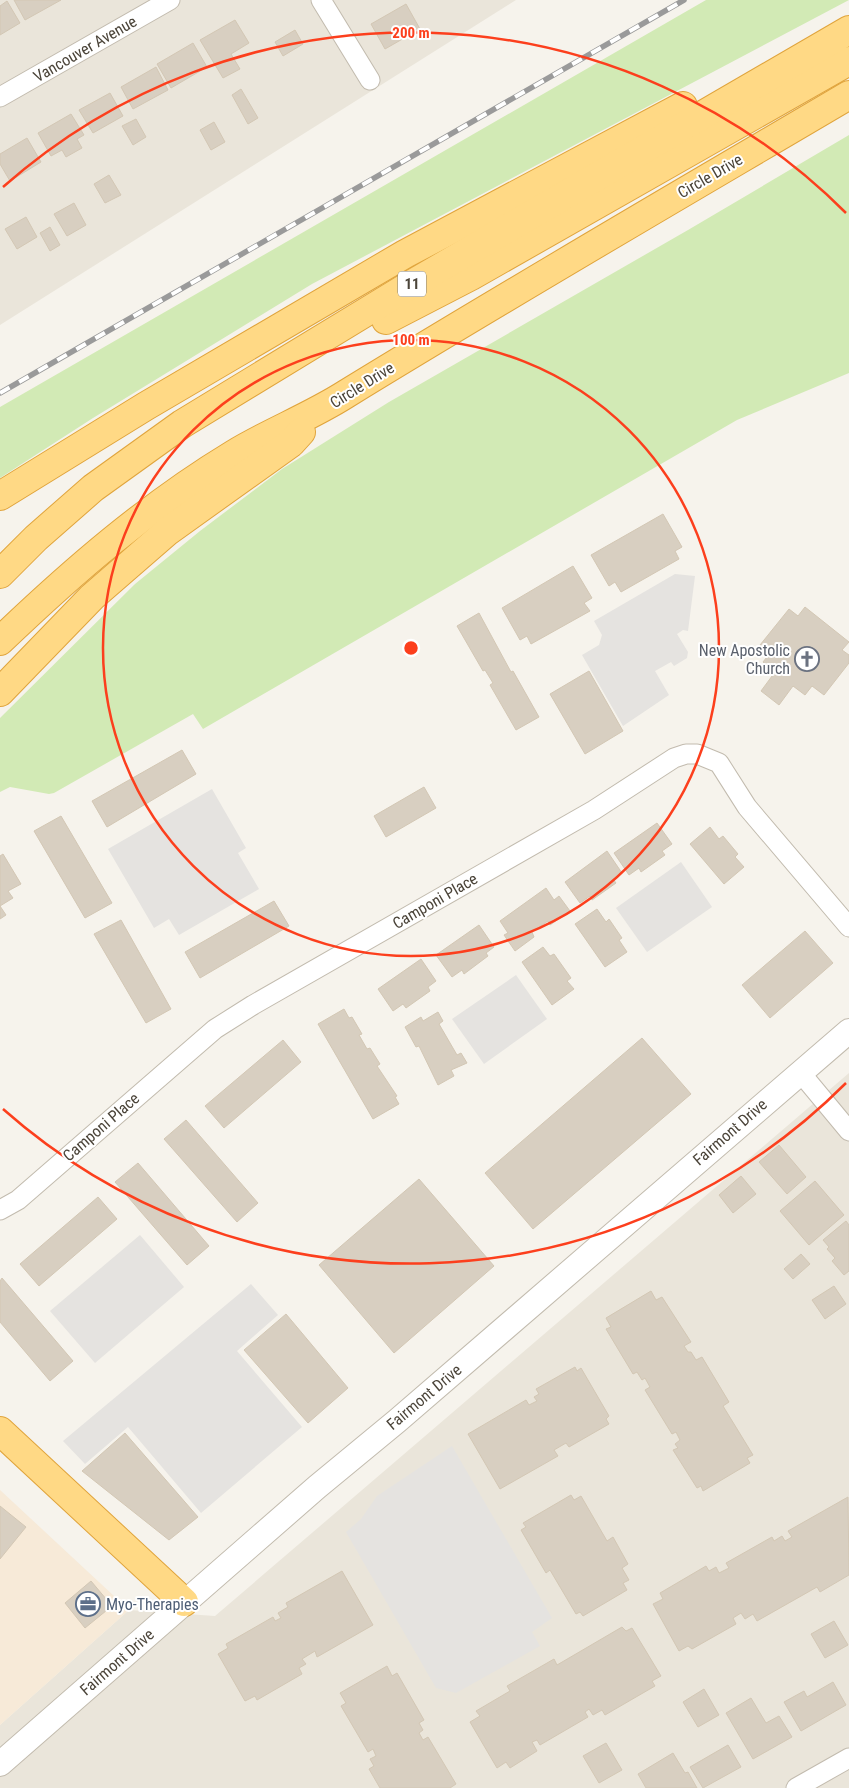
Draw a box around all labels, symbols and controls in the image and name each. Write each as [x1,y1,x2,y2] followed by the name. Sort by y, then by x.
[30,12,140,86] street label: Vancouver Avenue
[392,24,430,42] text: 200 m
[674,150,746,202] street label: Circle Drive
[398,272,426,296] road number: 11
[392,331,430,349] text: 100 m
[327,358,397,412] street label: Circle Drive
[402,639,420,657] centre of rings
[699,641,790,678] place label: New Apostolic Church
[794,646,820,672] church icon: New Apostolic Church
[389,869,481,933] street label: Camponi Place
[59,1089,143,1165] street label: Camponi Place
[689,1095,771,1169] street label: Fairmont Drive
[383,1360,465,1434] street label: Fairmont Drive
[75,1591,101,1617] office icon: Myo-Therapies
[106,1595,199,1614] place label: Myo-Therapies
[76,1625,158,1699] street label: Fairmont Drive

